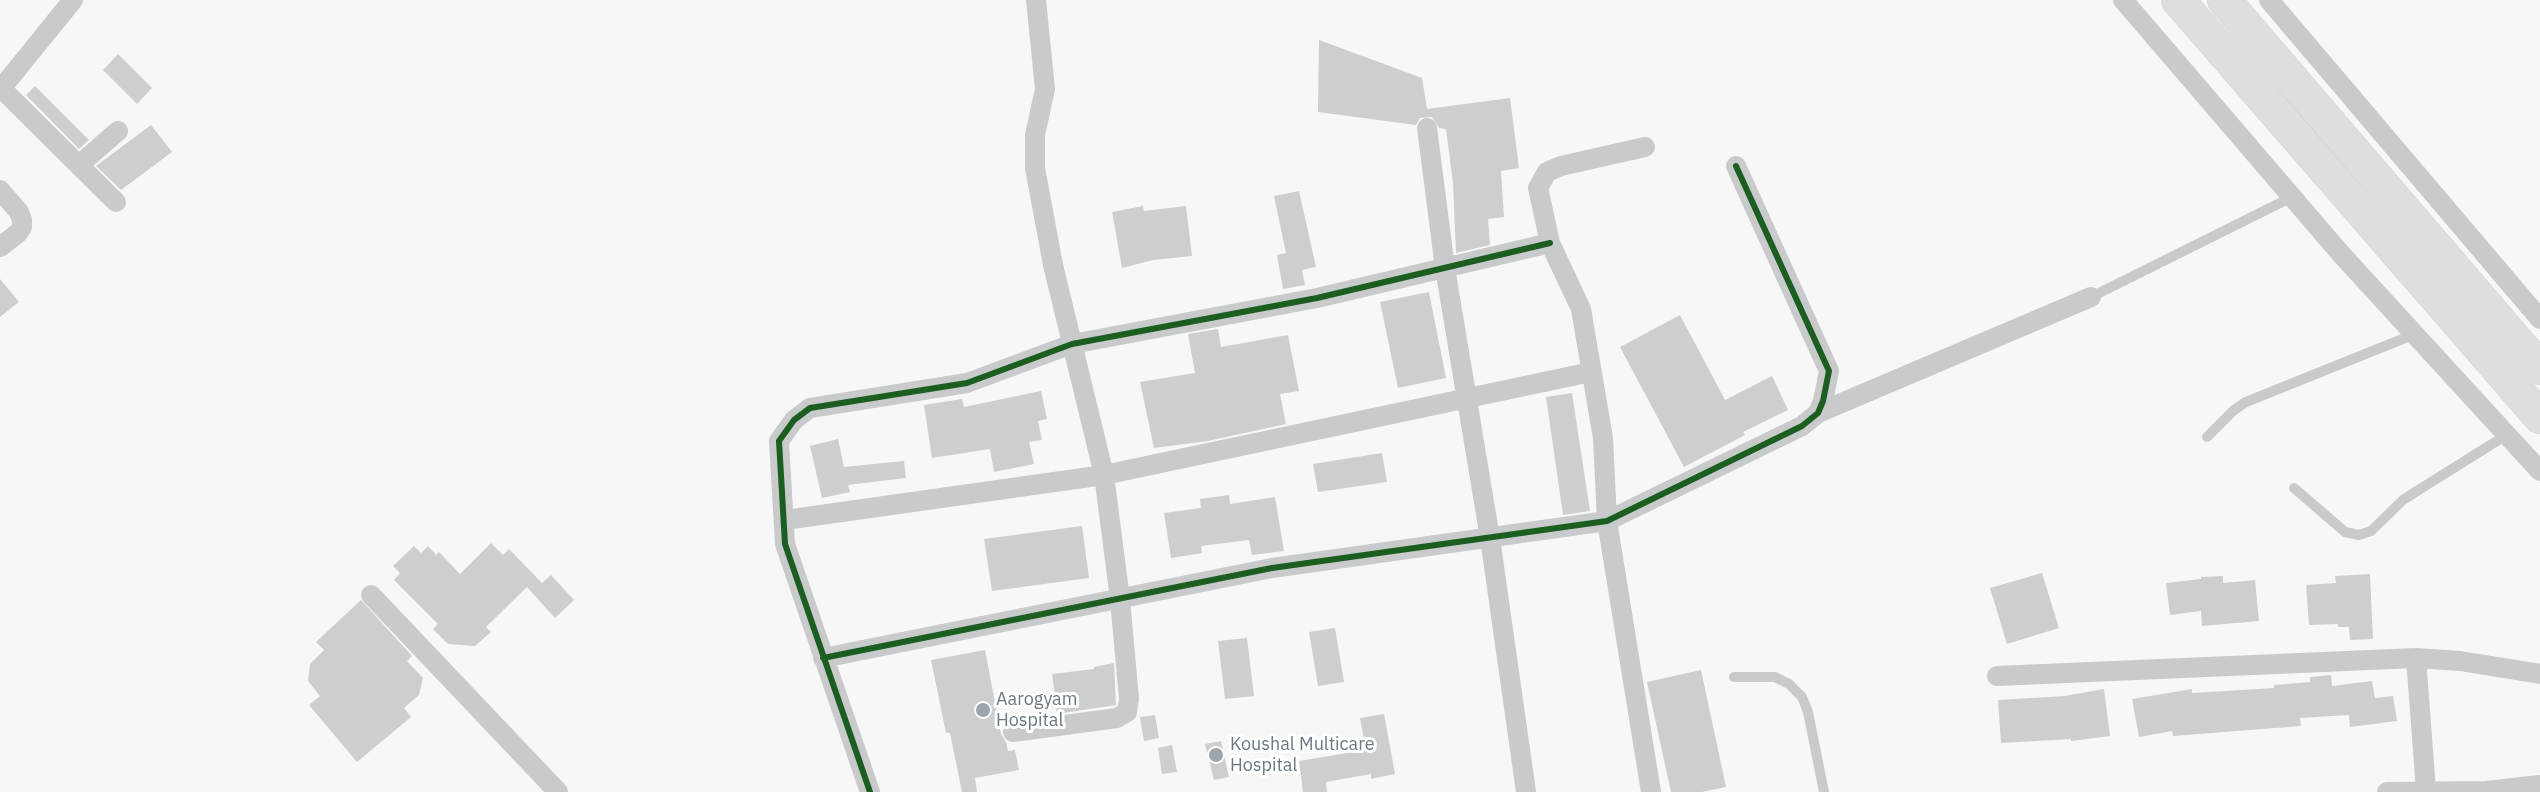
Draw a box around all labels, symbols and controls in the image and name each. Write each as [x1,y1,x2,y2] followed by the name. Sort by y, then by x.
[996,689,1077,732] place label: Aarogyam Hospital
[974,701,992,719] marker: Aarogyam Hospital
[1230,734,1375,777] place label: Koushal Multicare Hospital
[1207,746,1225,764] marker: Koushal Multicare Hospital

